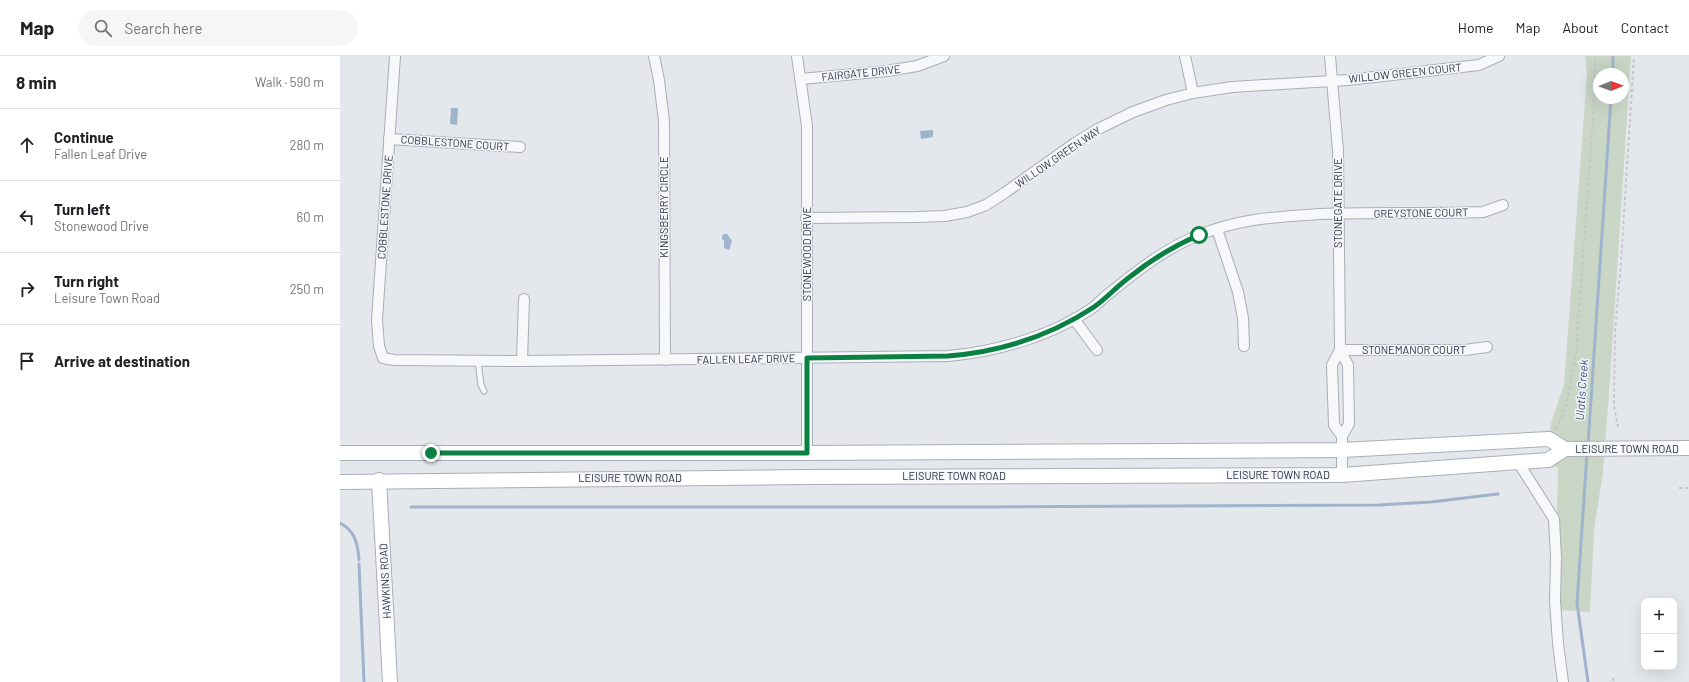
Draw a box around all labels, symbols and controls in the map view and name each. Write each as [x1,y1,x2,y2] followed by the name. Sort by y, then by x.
[78,10,358,46] search box
[20,16,54,39] text: Map
[92,17,114,39] icon: search
[124,19,202,37] text: Search here
[1458,19,1494,36] text: Home
[1516,19,1540,36] text: Map
[1562,19,1599,36] text: About
[1621,19,1669,36] text: Contact
[1348,60,1462,85] street label: WILLOW GREEN COURT
[821,62,901,83] street label: FAIRGATE DRIVE
[1593,68,1629,104] north arrow
[16,72,56,92] text: 8 min
[255,74,324,90] text: Walk · 590 m
[1012,123,1103,190] street label: WILLOW GREEN WAY
[54,128,114,146] text: Continue
[400,132,510,153] street label: COBBLESTONE COURT
[16,134,38,156] icon: ahead
[290,137,324,153] text: 280 m
[54,146,147,162] text: Fallen Leaf Drive
[374,154,395,260] street label: COBBLESTONE DRIVE
[657,156,670,258] street label: KINGSBERRY CIRCLE
[1331,158,1344,248] street label: STONEGATE DRIVE
[54,200,110,218] text: Turn left
[1374,205,1468,220] street label: GREYSTONE COURT
[16,206,38,228] icon: left
[800,207,813,301] street label: STONEWOOD DRIVE
[297,209,324,225] text: 60 m
[54,218,149,234] text: Stonewood Drive
[1190,226,1208,244] route start
[54,272,119,290] text: Turn right
[16,278,38,300] icon: right
[290,281,324,297] text: 250 m
[54,290,160,306] text: Leisure Town Road
[1362,343,1466,356] street label: STONEMANOR COURT
[16,350,38,372] icon: arrive
[697,351,796,366] street label: FALLEN LEAF DRIVE
[54,352,190,370] text: Arrive at destination
[1572,359,1590,421] water label: Ulatis Creek
[1575,442,1679,455] street label: LEISURE TOWN ROAD
[422,444,440,462] route end
[1226,468,1330,481] street label: LEISURE TOWN ROAD
[902,469,1006,482] street label: LEISURE TOWN ROAD
[578,471,682,484] street label: LEISURE TOWN ROAD
[376,543,393,619] street label: HAWKINS ROAD
[1641,598,1677,670] map controls
[1641,598,1677,634] button: +
[1641,634,1677,670] button: −

